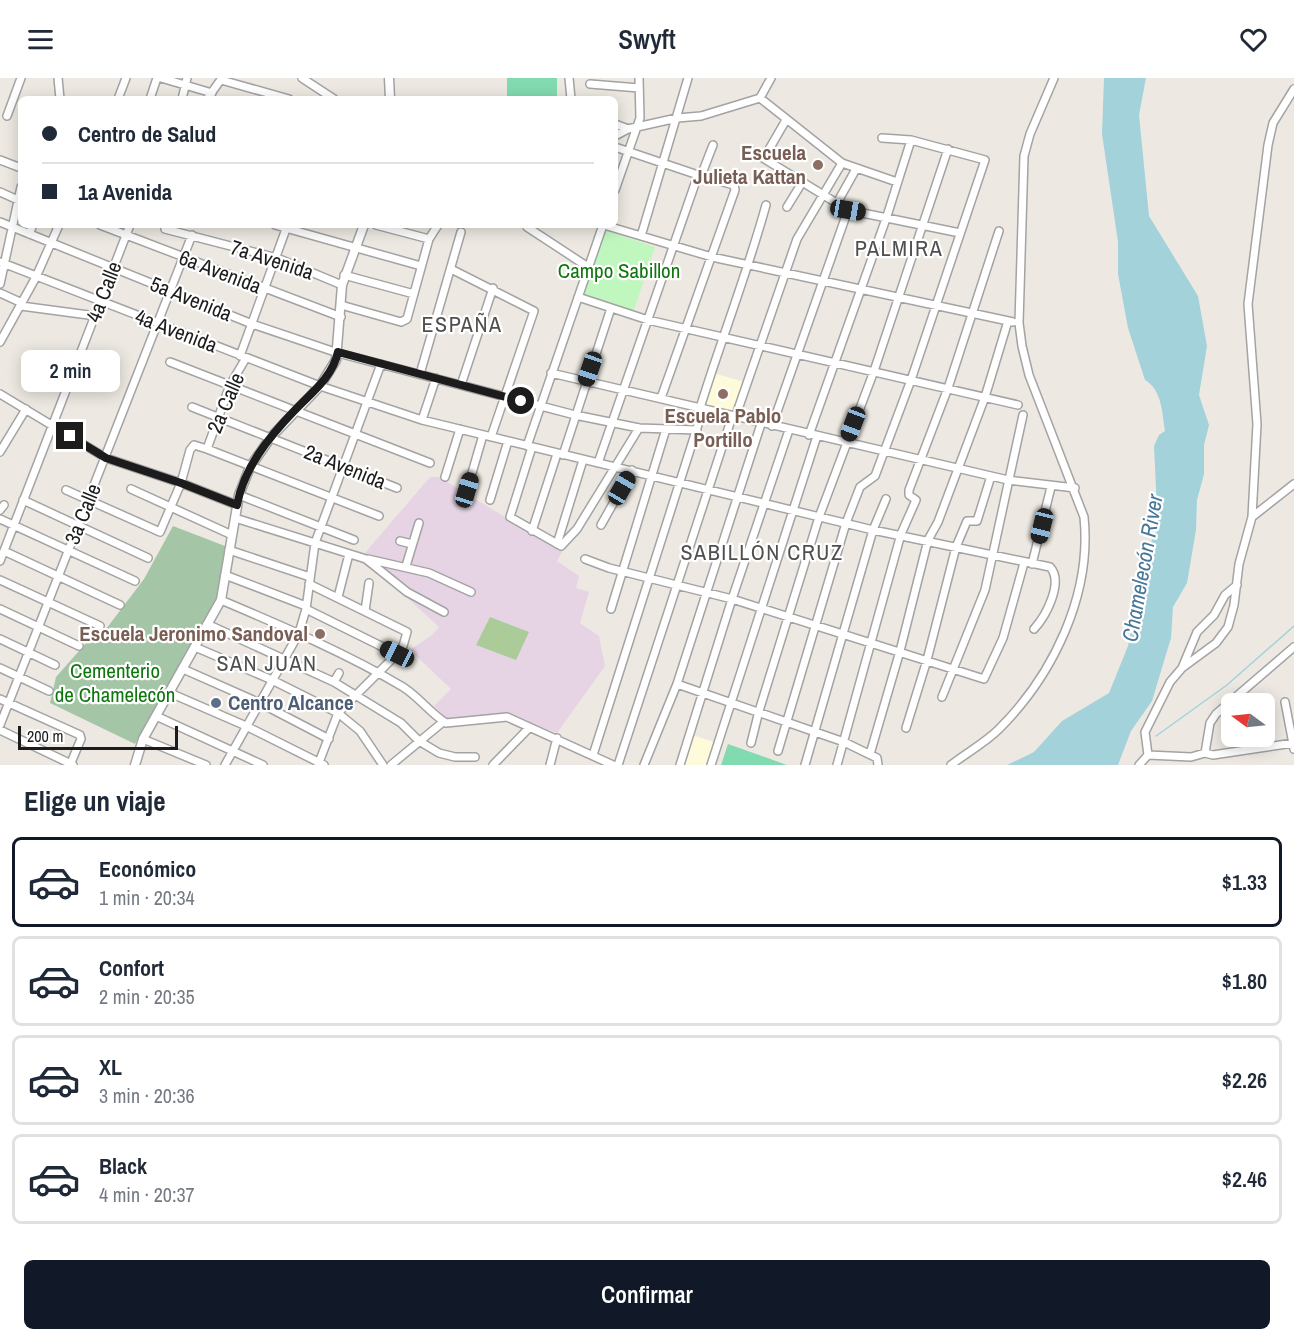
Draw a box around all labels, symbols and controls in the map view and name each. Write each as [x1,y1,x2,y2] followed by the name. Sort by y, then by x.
[618,21,676,57] text: Swyft
[24,23,57,56] icon: menu
[1237,23,1270,56] icon: heart
[78,119,216,149] text: Centro de Salud
[693,138,806,191] place label: Escuela Julieta Kattan
[811,158,825,172] marker: Escuela Julieta Kattan
[78,177,172,207] text: 1a Avenida
[829,198,867,222] car
[227,232,318,287] street label: 7a Avenida
[855,233,943,263] district label: PALMIRA
[175,243,266,301] street label: 6a Avenida
[558,256,680,285] park label: Campo Sabillon
[79,257,128,327] street label: 4a Calle
[146,269,237,328] street label: 5a Avenida
[131,302,222,360] street label: 4a Avenida
[422,309,502,339] district label: ESPAÑA
[20,349,119,391] callout: 2 min
[576,349,604,389] car
[49,357,92,384] text: 2 min
[200,368,251,438] street label: 2a Calle
[507,387,534,414] route start
[716,387,730,401] marker: Escuela Pablo Portillo
[665,401,781,454] place label: Escuela Pablo Portillo
[838,404,868,444] car
[56,422,83,449] route end
[300,437,391,496] street label: 2a Avenida
[605,468,639,508] car
[453,470,481,510] car
[57,479,108,549] street label: 3a Calle
[1114,491,1170,644] water label: Chamelecón River
[1029,506,1055,546] car
[681,537,843,567] district label: SABILLÓN CRUZ
[79,619,308,648] place label: Escuela Jeronimo Sandoval
[313,627,327,641] marker: Escuela Jeronimo Sandoval
[377,638,417,670] car
[216,648,318,678] district label: SAN JUAN
[55,656,175,709] park label: Cementerio de Chamelecón
[228,688,354,717] place label: Centro Alcance
[1221,693,1275,747] north arrow
[1221,693,1275,747] map controls
[209,696,223,710] marker: Centro Alcance
[18,723,178,750] scale bar
[27,725,63,747] text: 200 m
[24,783,166,819] text: Elige un viaje
[99,854,196,884] text: Económico
[27,855,81,909] icon: car
[1222,867,1267,897] text: $1.33
[99,884,195,911] text: 1 min · 20:34
[99,953,164,983] text: Confort
[27,954,81,1008] icon: car
[1222,966,1267,996] text: $1.80
[99,983,195,1010] text: 2 min · 20:35
[99,1052,122,1082] text: XL
[27,1053,81,1107] icon: car
[1222,1065,1267,1095] text: $2.26
[99,1082,195,1109] text: 3 min · 20:36
[99,1151,147,1181] text: Black
[27,1152,81,1206] icon: car
[1222,1164,1267,1194] text: $2.46
[99,1181,195,1208] text: 4 min · 20:37
[24,1260,1270,1329] button: Confirmar

